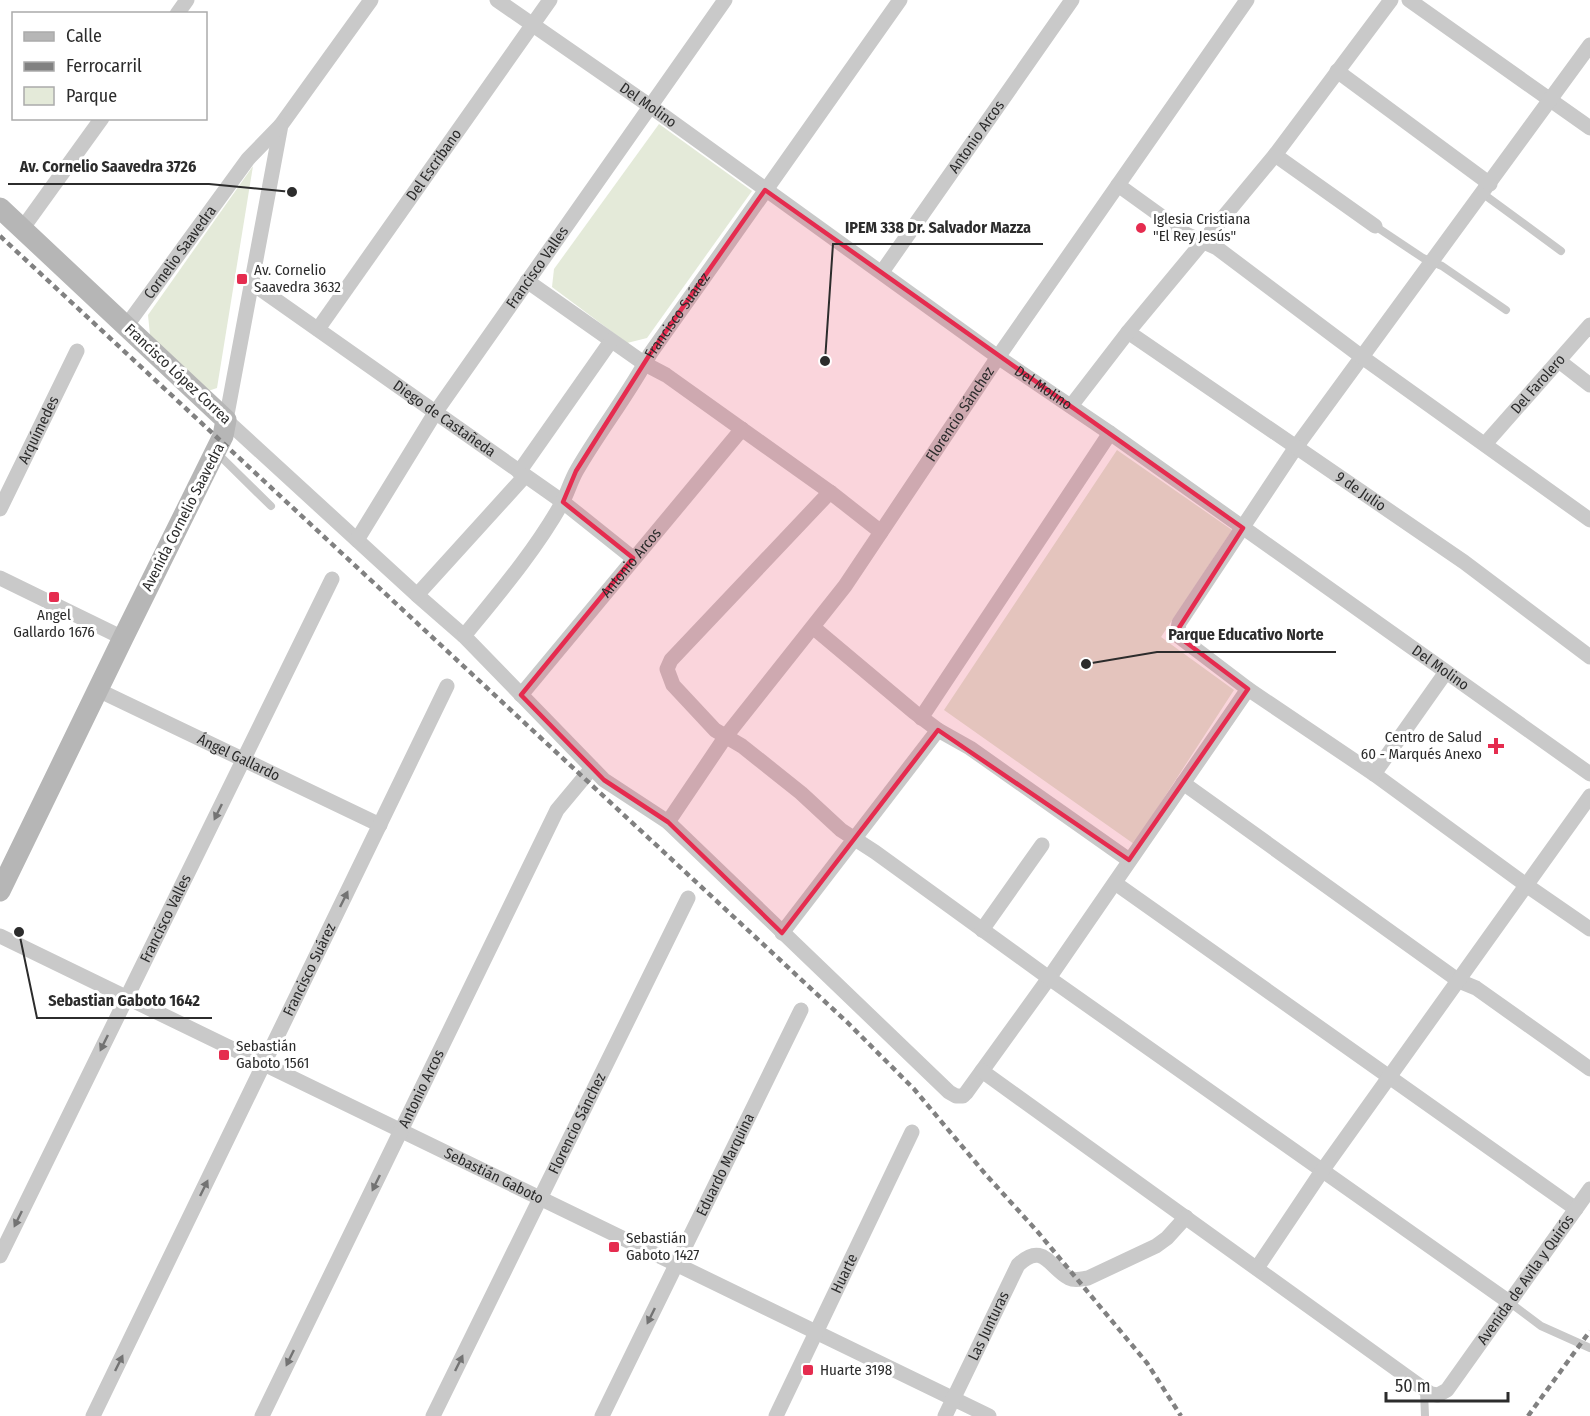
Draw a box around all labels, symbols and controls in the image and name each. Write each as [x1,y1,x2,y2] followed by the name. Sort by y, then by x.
[12,12,207,120] legend
[66,25,102,47] text: Calle
[66,55,142,77] text: Ferrocarril
[616,79,680,131] street label: Del Molino
[66,85,117,107] text: Parque
[945,97,1008,177] street label: Antonio Arcos
[402,125,465,204] street label: Del Escribano
[8,150,209,184] callout: Av. Cornelio Saavedra 3726
[19,157,196,176] text: Av. Cornelio Saavedra 3726
[140,202,220,302] street label: Cornelio Saavedra
[833,210,1043,244] callout: IPEM 338 Dr. Salvador Mazza
[1153,210,1250,245] place label: Iglesia Cristiana "El Rey Jesús"
[845,218,1031,237] text: IPEM 338 Dr. Salvador Mazza
[1134,221,1148,235] marker: Iglesia Cristiana "El Rey Jesús"
[502,223,572,312] street label: Francisco Valles
[254,261,341,296] place label: Av. Cornelio Saavedra 3632
[641,269,714,361] street label: Francisco Suárez
[235,272,249,286] marker: Av. Cornelio Saavedra 3632
[121,320,235,428] street label: Francisco López Correa
[1507,350,1569,417] street label: Del Farolero
[1011,362,1076,414] street label: Del Molino
[922,363,998,465] street label: Florencio Sánchez
[390,376,499,461] street label: Diego de Castañeda
[14,393,63,467] street label: Arquímedes
[138,440,228,594] street label: Avenida Cornelio Saavedra
[1332,468,1390,515] street label: 9 de Julio
[597,524,665,601] street label: Antonio Arcos
[47,590,61,604] marker: Angel Gallardo 1676
[13,606,95,641] place label: Angel Gallardo 1676
[1157,618,1336,652] callout: Parque Educativo Norte
[1168,625,1324,644] text: Parque Educativo Norte
[1409,641,1473,694] street label: Del Molino
[1361,728,1482,763] place label: Centro de Salud 60 - Marqués Anexo
[195,730,283,785] street label: Ángel Gallardo
[1487,737,1505,755] marker: Centro de Salud 60 - Marqués Anexo
[213,803,222,820] one-way arrow
[136,871,195,966] street label: Francisco Valles
[340,891,349,908] one-way arrow
[279,920,340,1019] street label: Francisco Suárez
[37,984,212,1018] callout: Sebastian Gaboto 1642
[48,991,200,1010] text: Sebastian Gaboto 1642
[99,1035,109,1052] one-way arrow
[236,1037,309,1072] place label: Sebastián Gaboto 1561
[395,1047,448,1131] street label: Antonio Arcos
[217,1048,231,1062] marker: Sebastián Gaboto 1561
[545,1070,609,1177] street label: Florencio Sánchez
[692,1110,758,1219] street label: Eduardo Marquina
[441,1144,547,1207] street label: Sebastián Gaboto
[371,1175,381,1192] one-way arrow
[199,1179,209,1196] one-way arrow
[14,1210,23,1227] one-way arrow
[1473,1211,1578,1348] street label: Avenida de Avila y Quirós
[626,1229,699,1264] place label: Sebastián Gaboto 1427
[607,1240,621,1254] marker: Sebastián Gaboto 1427
[827,1251,861,1296] street label: Huarte
[964,1288,1013,1364] street label: Las Junturas
[646,1307,655,1324] one-way arrow
[285,1350,295,1367] one-way arrow
[114,1355,124,1372] one-way arrow
[454,1355,464,1372] one-way arrow
[820,1361,892,1379] place label: Huarte 3198
[801,1363,815,1377] marker: Huarte 3198
[1386,1365,1508,1403] scale bar
[1395,1375,1431,1397] text: 50 m

